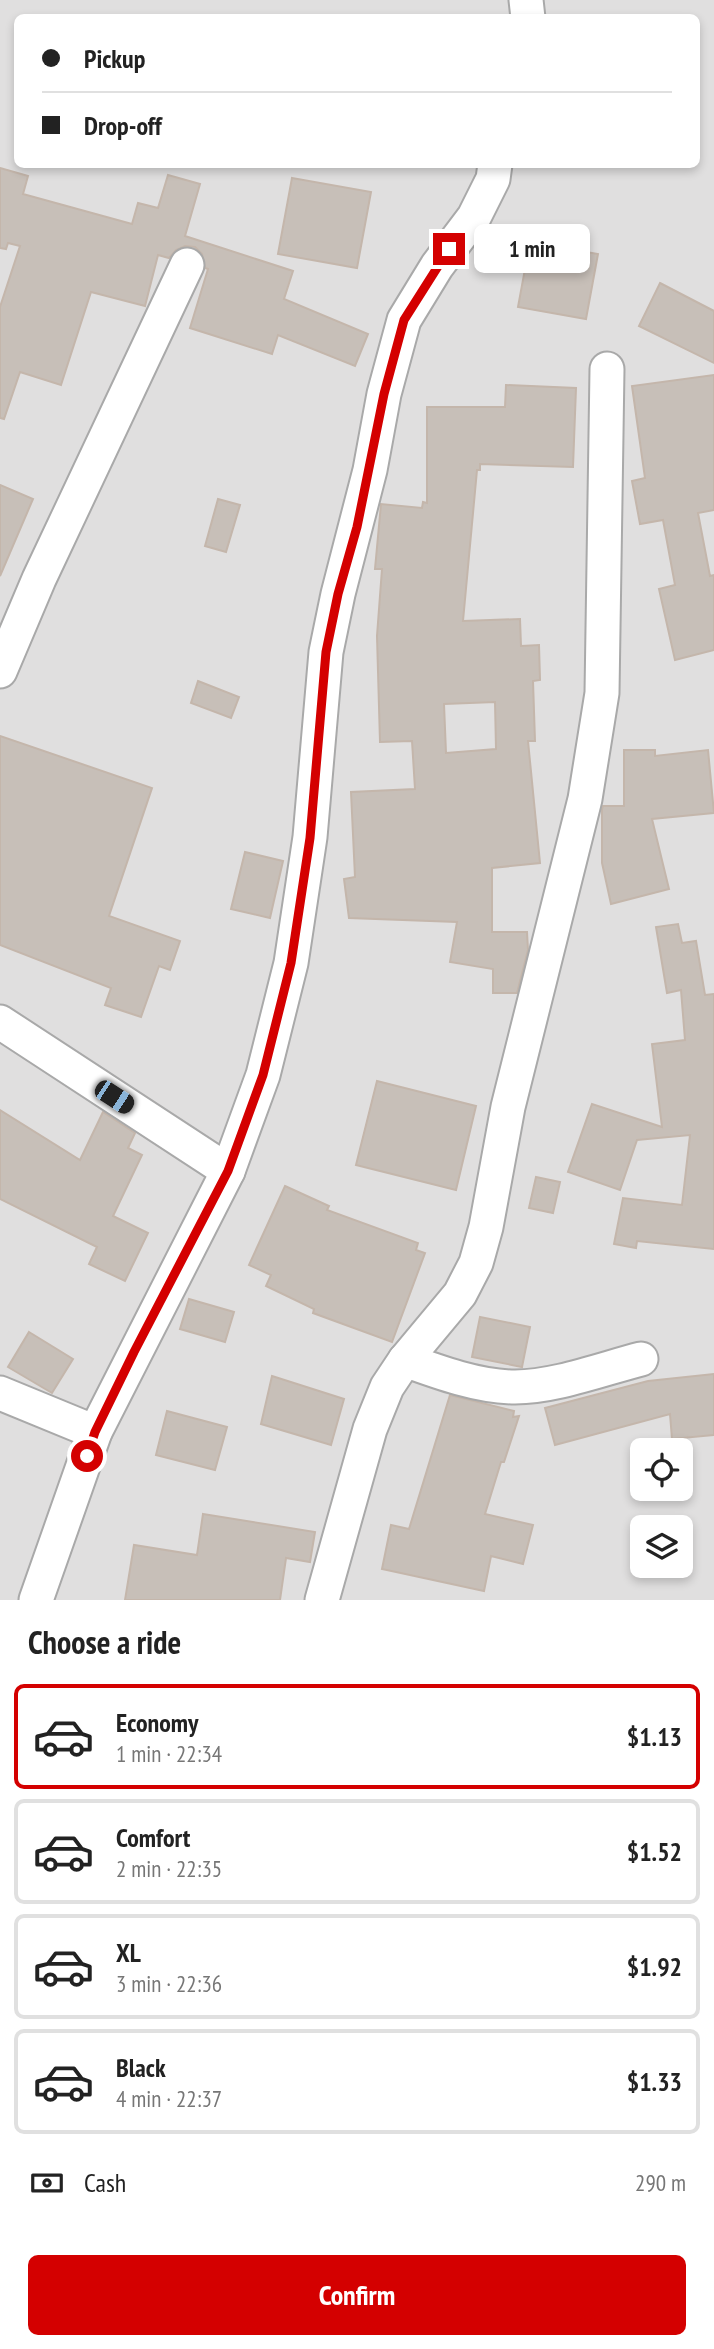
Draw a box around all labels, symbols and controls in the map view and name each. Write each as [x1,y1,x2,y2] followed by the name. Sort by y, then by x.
[84,42,145,75] text: Pickup
[84,109,162,142] text: Drop-off
[474,224,589,274] callout: 1 min
[433,233,465,265] route end
[509,234,555,263] text: 1 min
[91,1077,138,1117] car
[630,1438,693,1578] map controls
[630,1438,693,1501] button: locate
[71,1440,103,1472] route start
[630,1515,693,1578] button: layers
[28,1621,181,1663] text: Choose a ride
[32,1705,95,1768] icon: car
[116,1706,198,1739] text: Economy
[627,1720,682,1753] text: $1.13
[116,1739,222,1768] text: 1 min · 22:34
[32,1820,95,1883] icon: car
[116,1821,190,1854] text: Comfort
[627,1835,682,1868] text: $1.52
[116,1854,222,1883] text: 2 min · 22:35
[32,1935,95,1998] icon: car
[116,1936,141,1969] text: XL
[627,1950,682,1983] text: $1.92
[116,1969,222,1998] text: 3 min · 22:36
[32,2050,95,2113] icon: car
[116,2051,166,2084] text: Black
[627,2065,682,2098] text: $1.33
[116,2084,222,2113] text: 4 min · 22:37
[28,2164,66,2202] icon: cash
[84,2166,126,2199] text: Cash
[635,2168,686,2197] text: 290 m
[28,2255,686,2335] button: Confirm

